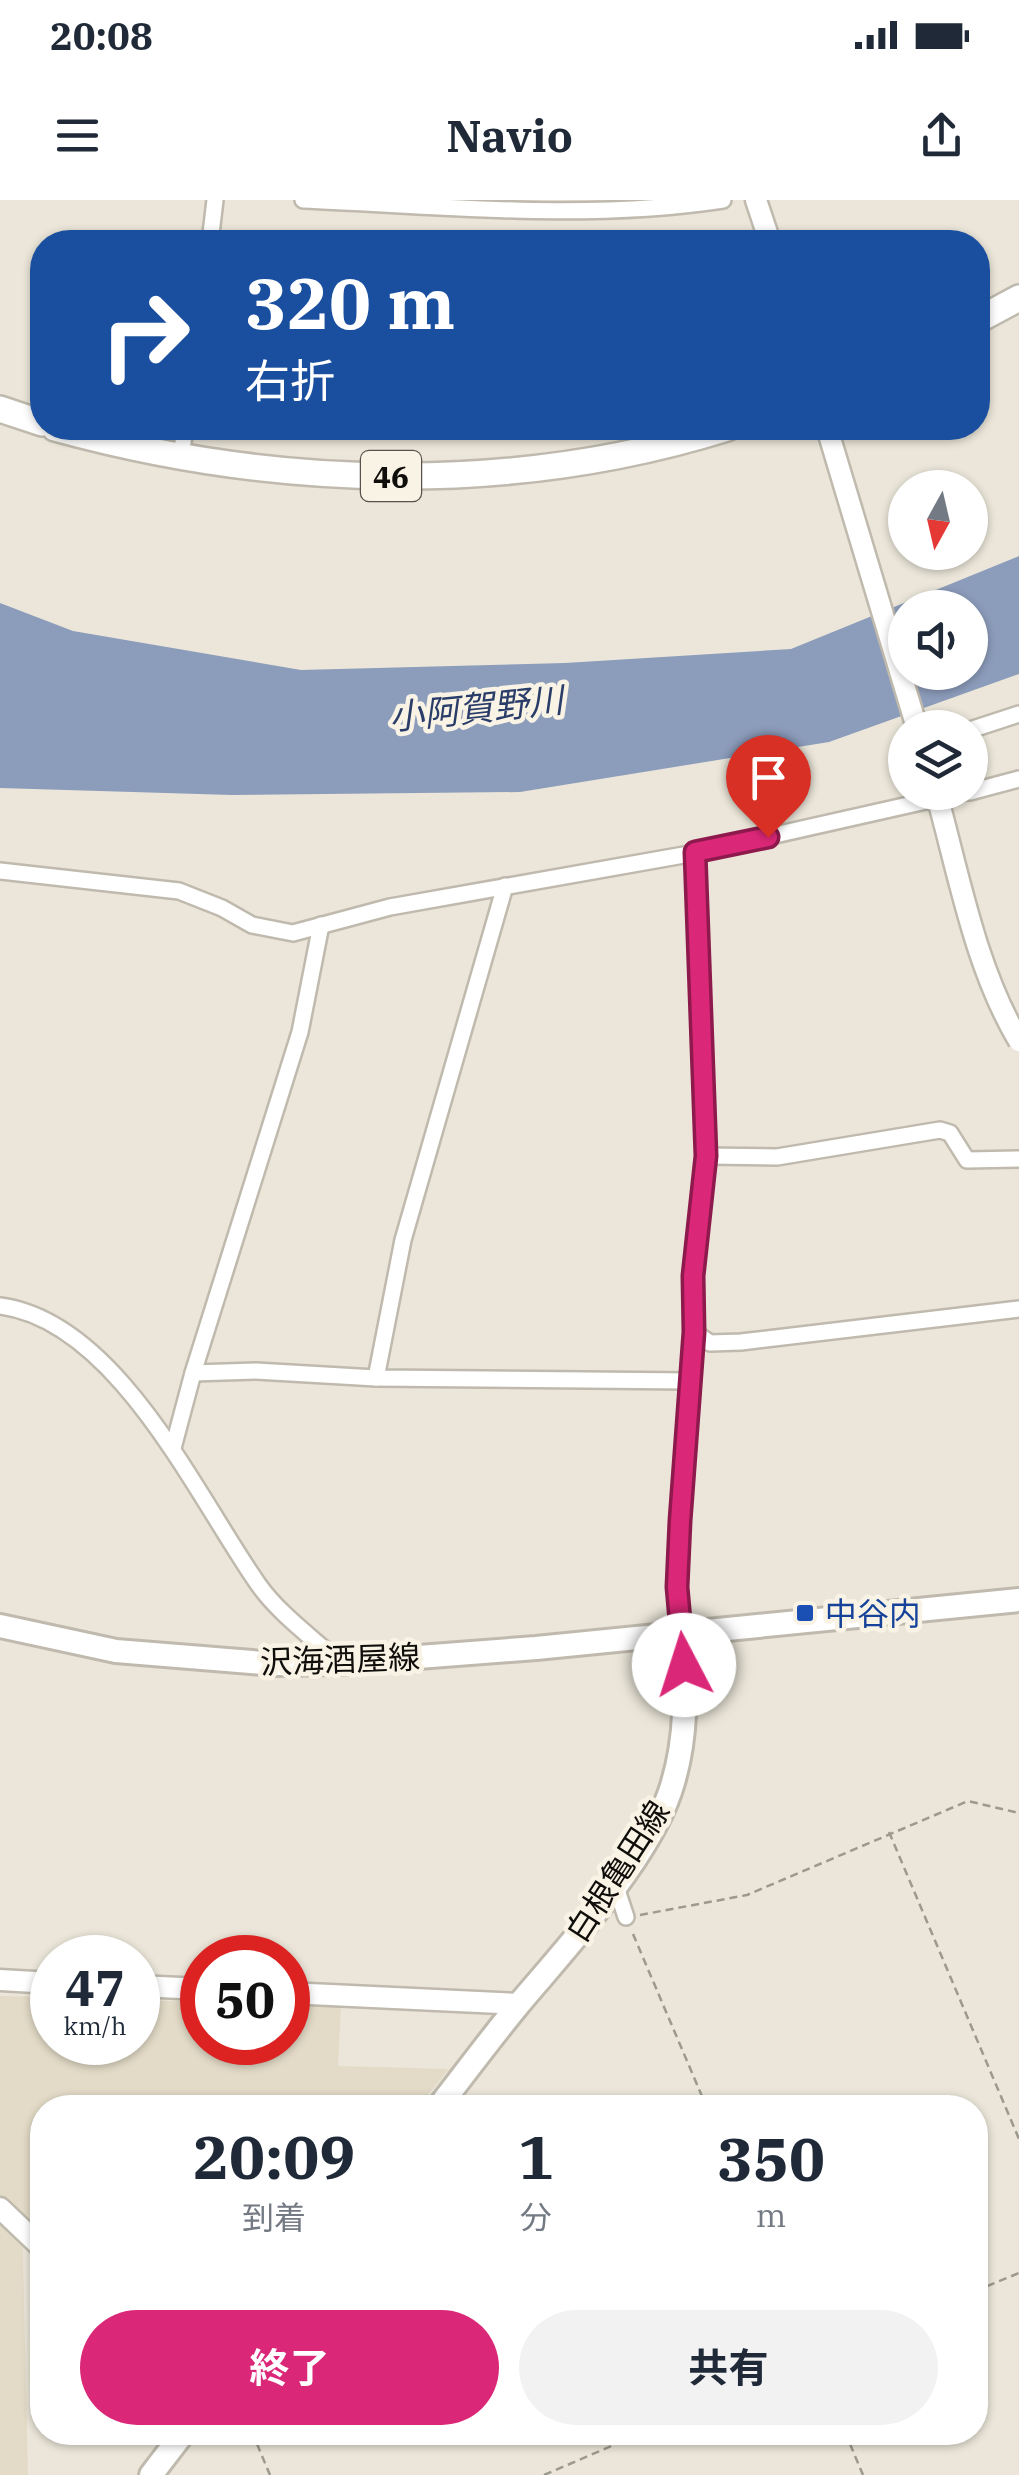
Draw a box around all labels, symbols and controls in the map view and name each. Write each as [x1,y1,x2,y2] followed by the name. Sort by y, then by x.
[50,11,153,60] text: 20:08
[446,106,573,164] text: Navio
[50,108,105,163] icon: menu
[914,108,969,163] icon: share
[245,257,455,348] text: 320 m
[80,270,210,400] icon: right
[245,351,335,409] text: 右折
[361,451,421,501] road number: 46
[888,470,988,570] north arrow
[888,470,988,810] map controls
[888,590,988,690] button: sound
[387,676,569,740] water label: 小阿賀野川
[888,710,988,810] button: layers
[726,735,811,838] pin
[741,750,796,805] icon: arrive
[825,1592,921,1634] place label: 中谷内
[794,1602,816,1624] marker: 中谷内
[632,1613,736,1717] position arrow
[259,1635,421,1683] street label: 沢海酒屋線
[556,1792,678,1950] street label: 白根亀田線
[180,1935,310,2065] speed limit sign: 50
[65,1955,125,2020] text: 47
[63,2009,127,2042] text: km/h
[193,2117,355,2196] text: 20:09
[518,2117,554,2196] text: 1
[717,2119,825,2198] text: 350
[756,2194,786,2236] text: m
[242,2196,306,2238] text: 到着
[520,2196,552,2238] text: 分
[80,2310,499,2425] button: 終了
[519,2310,938,2425] button: 共有

